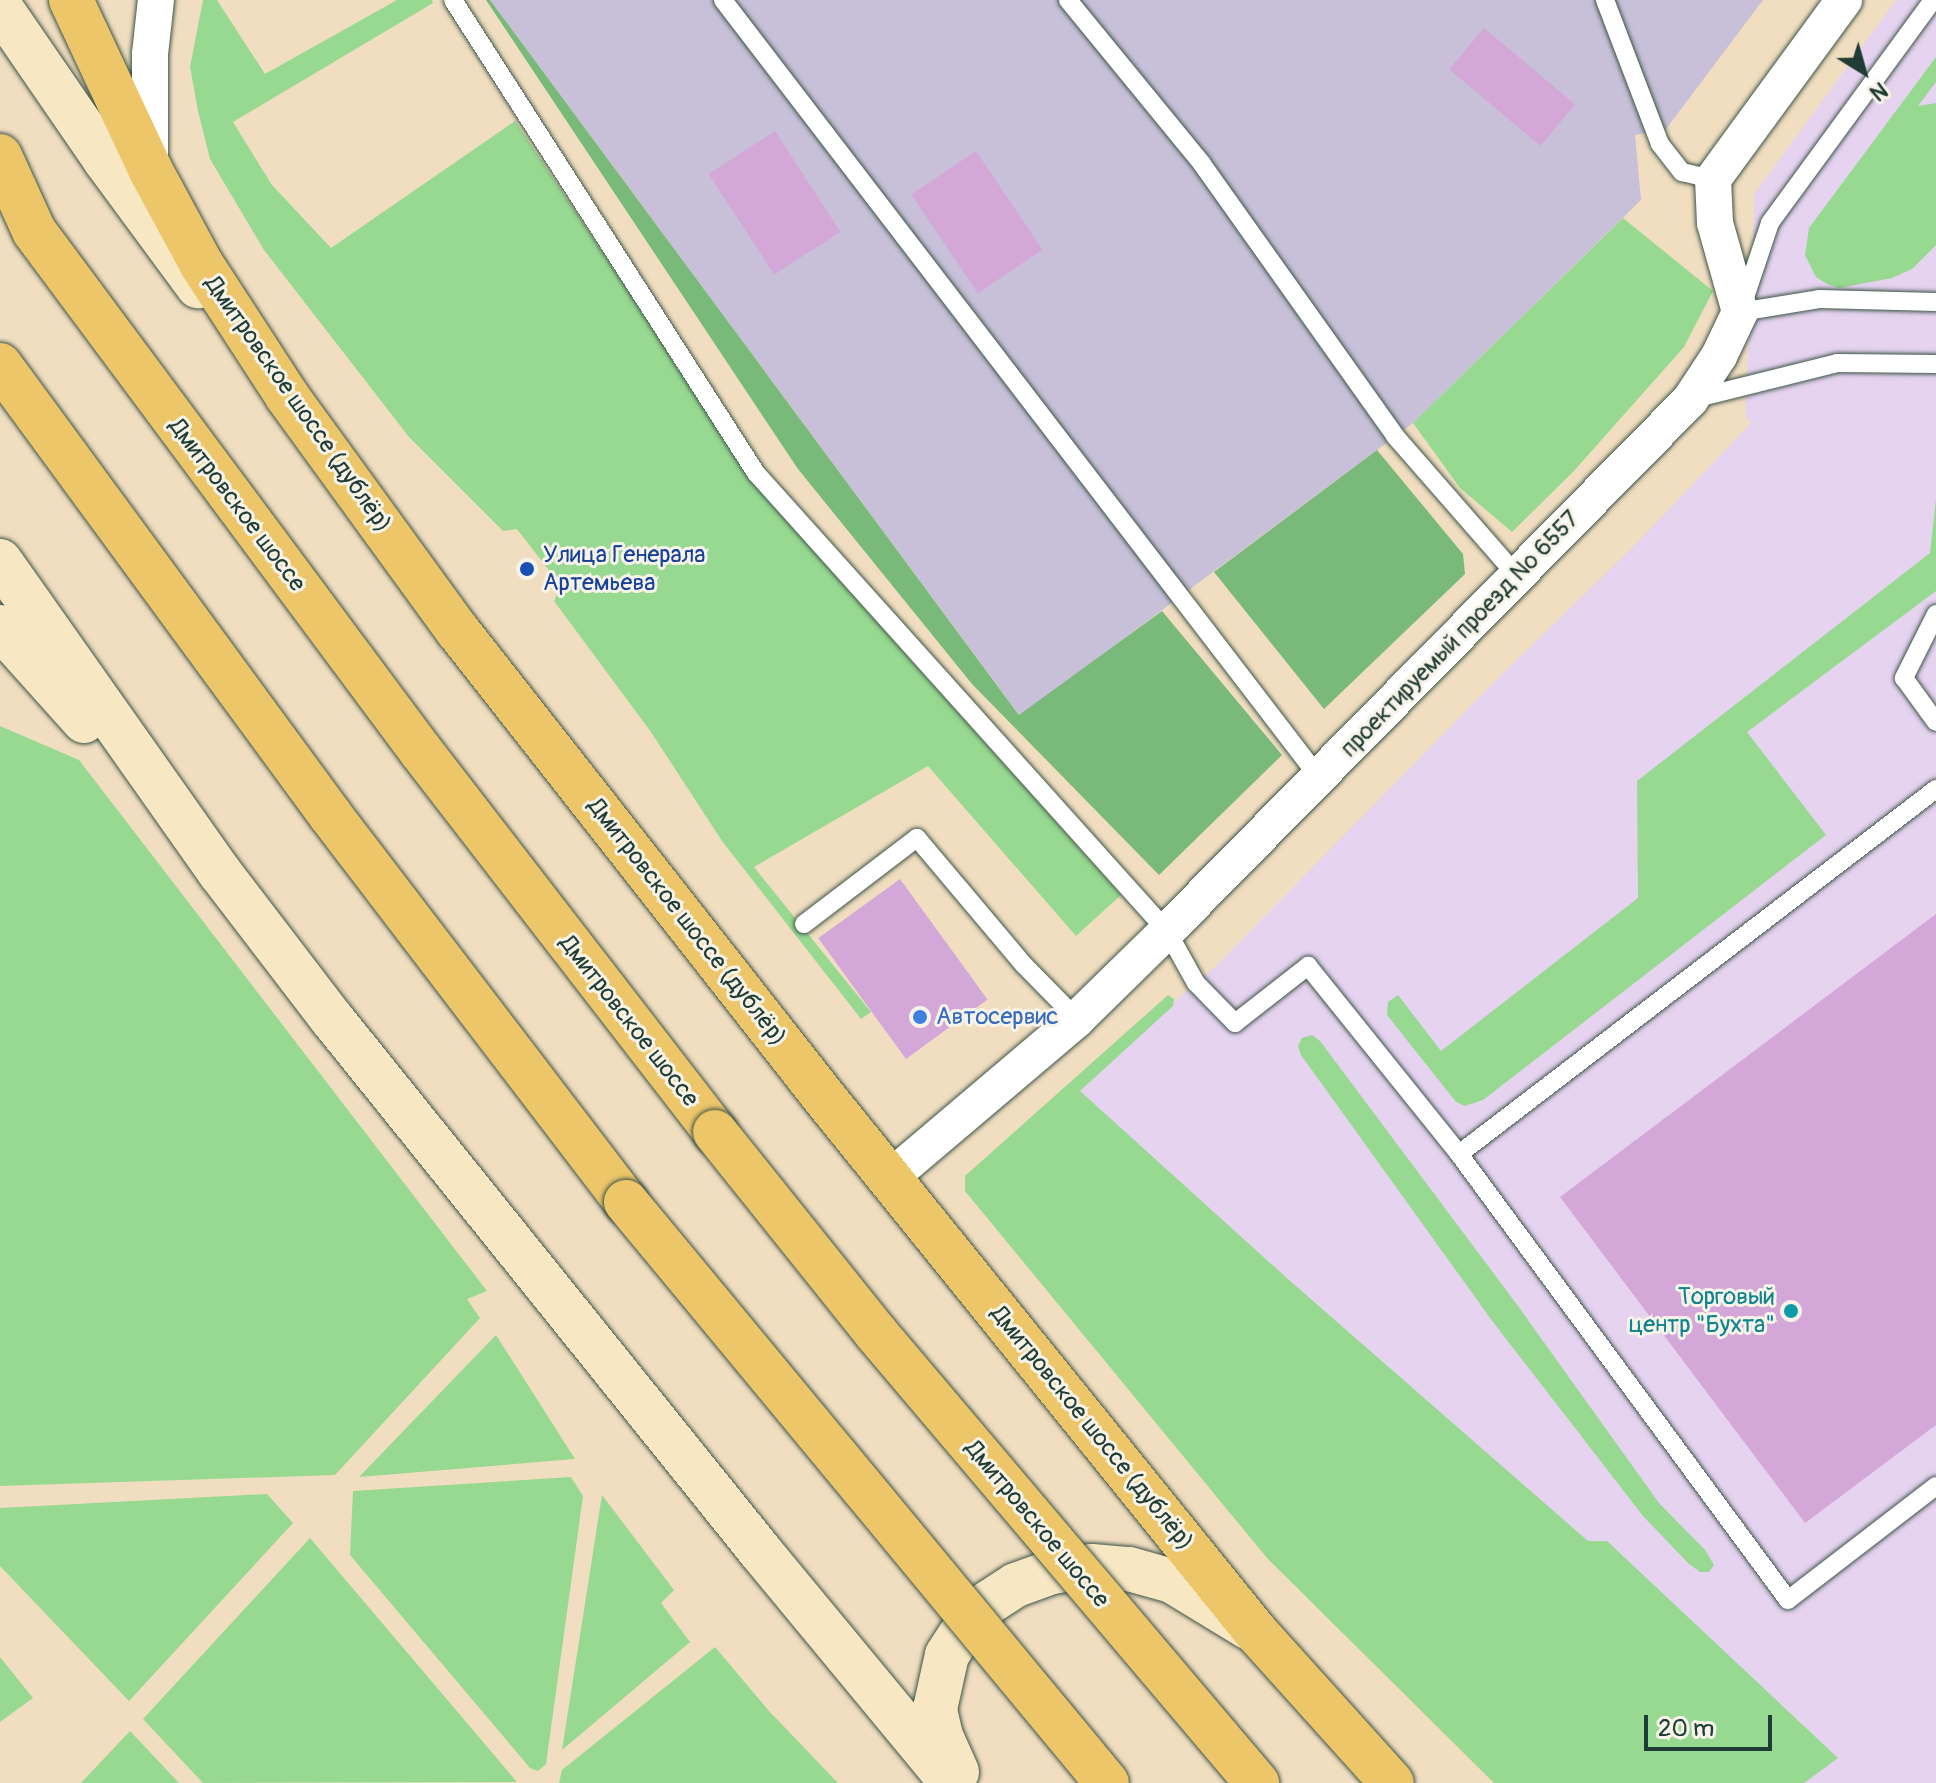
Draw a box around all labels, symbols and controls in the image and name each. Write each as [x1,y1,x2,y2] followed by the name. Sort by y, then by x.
[1824,32,1904,112] north arrow
[1864,76,1893,107] text: N
[198,270,398,538] street label: Дмитровское шоссе (дублёр)
[162,413,312,597] street label: Дмитровское шоссе
[1335,505,1585,763] street label: проектируемый проезд № 6557
[543,541,706,597] place label: Улица Генерала Артемьева
[518,560,536,578] marker: Улица Генерала Артемьева
[581,793,793,1051] street label: Дмитровское шоссе (дублёр)
[553,930,705,1112] street label: Дмитровское шоссе
[936,1003,1058,1031] place label: Автосервис
[911,1008,929,1026] marker: Автосервис
[1628,1283,1775,1339] place label: Торговый центр "Бухта"
[984,1300,1200,1556] street label: Дмитровское шоссе (дублёр)
[1782,1302,1800,1320] marker: Торговый центр "Бухта"
[959,1434,1115,1614] street label: Дмитровское шоссе
[1648,1699,1776,1749] scale bar
[1658,1714,1714,1743] text: 20 m

